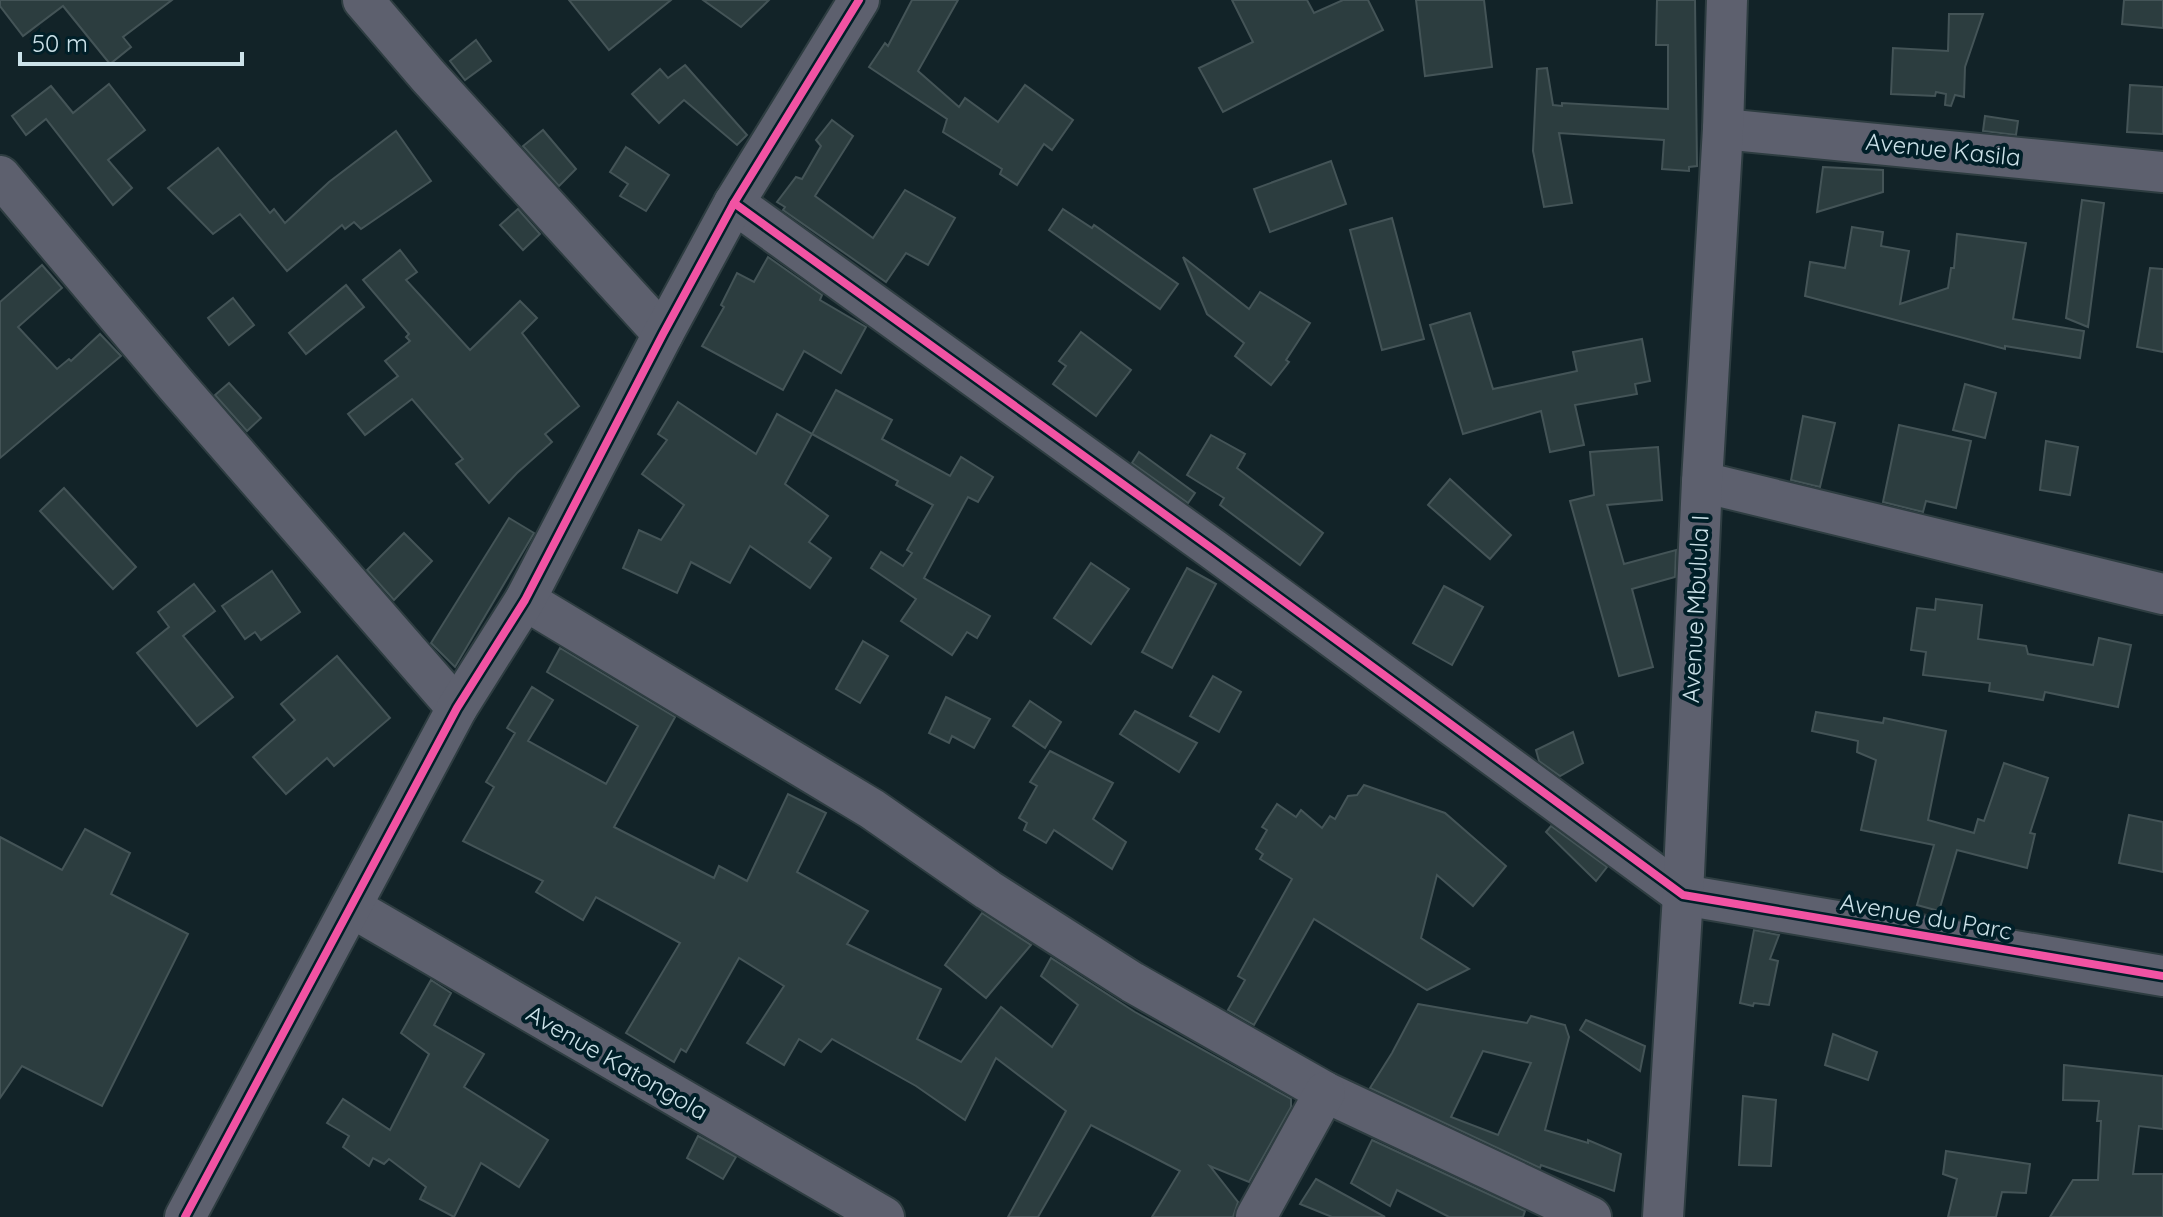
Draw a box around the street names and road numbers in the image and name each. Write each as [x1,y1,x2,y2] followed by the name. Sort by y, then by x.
[1864,126,2022,172] street label: Avenue Kasila
[1675,514,1715,704] street label: Avenue Mbulula I
[1838,886,2014,946] street label: Avenue du Parc
[521,998,714,1126] street label: Avenue Katongola

